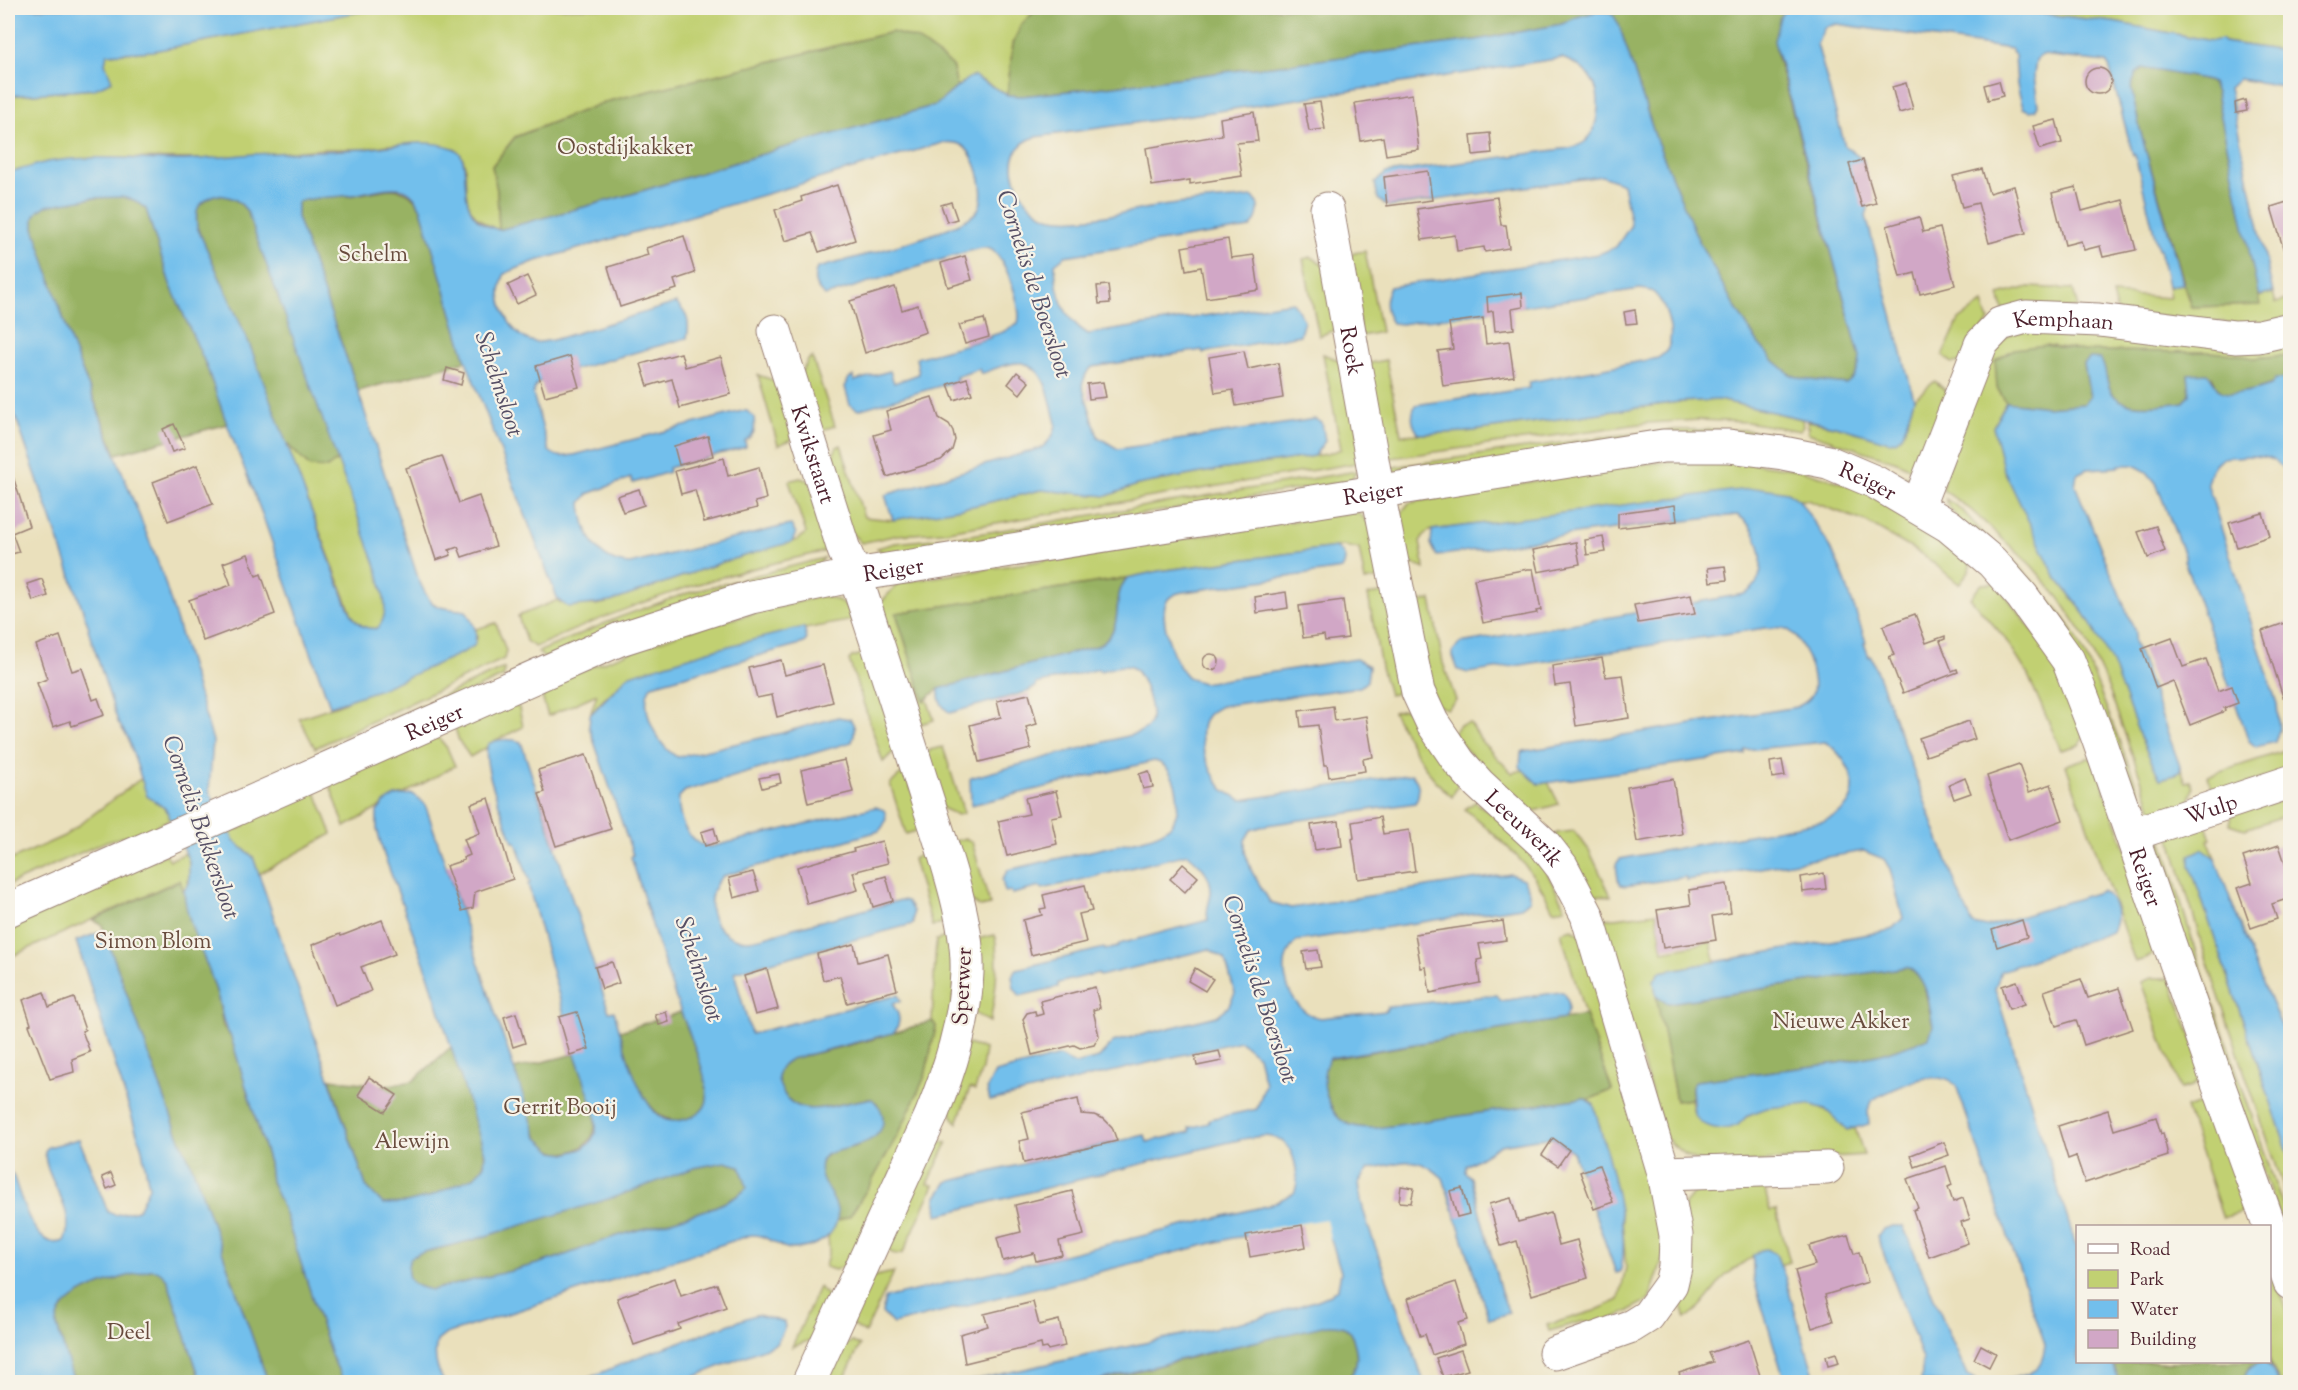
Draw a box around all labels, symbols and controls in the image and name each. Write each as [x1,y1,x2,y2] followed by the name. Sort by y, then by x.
[557,133,693,165] park label: Oostdijkakker
[987,186,1080,383] water label: Cornelis de Boersloot
[338,240,408,272] park label: Schelm
[2010,304,2116,341] street label: Kemphaan
[1329,324,1370,378] street label: Roek
[465,327,531,442] water label: Schelmsloot
[780,402,842,509] street label: Kwikstaart
[1833,455,1902,510] street label: Reiger
[1341,475,1406,516] street label: Reiger
[861,551,926,592] street label: Reiger
[401,697,470,751] street label: Reiger
[153,731,248,924] water label: Cornelis Bakkersloot
[1476,784,1569,875] street label: Leeuwerik
[2181,787,2242,835] street label: Wulp
[2118,844,2169,912] street label: Reiger
[1213,891,1306,1088] water label: Cornelis de Boersloot
[665,912,731,1027] water label: Schelmsloot
[95,927,211,959] park label: Simon Blom
[946,946,982,1026] street label: Sperwer
[1772,1007,1910,1039] park label: Nieuwe Akker
[503,1093,617,1125] park label: Gerrit Booij
[374,1127,450,1159] park label: Alewijn
[2076,1225,2271,1363] legend
[2130,1238,2170,1264] text: Road
[2130,1268,2165,1294] text: Park
[2130,1298,2179,1324] text: Water
[107,1318,151,1350] park label: Deel
[2130,1328,2196,1354] text: Building

